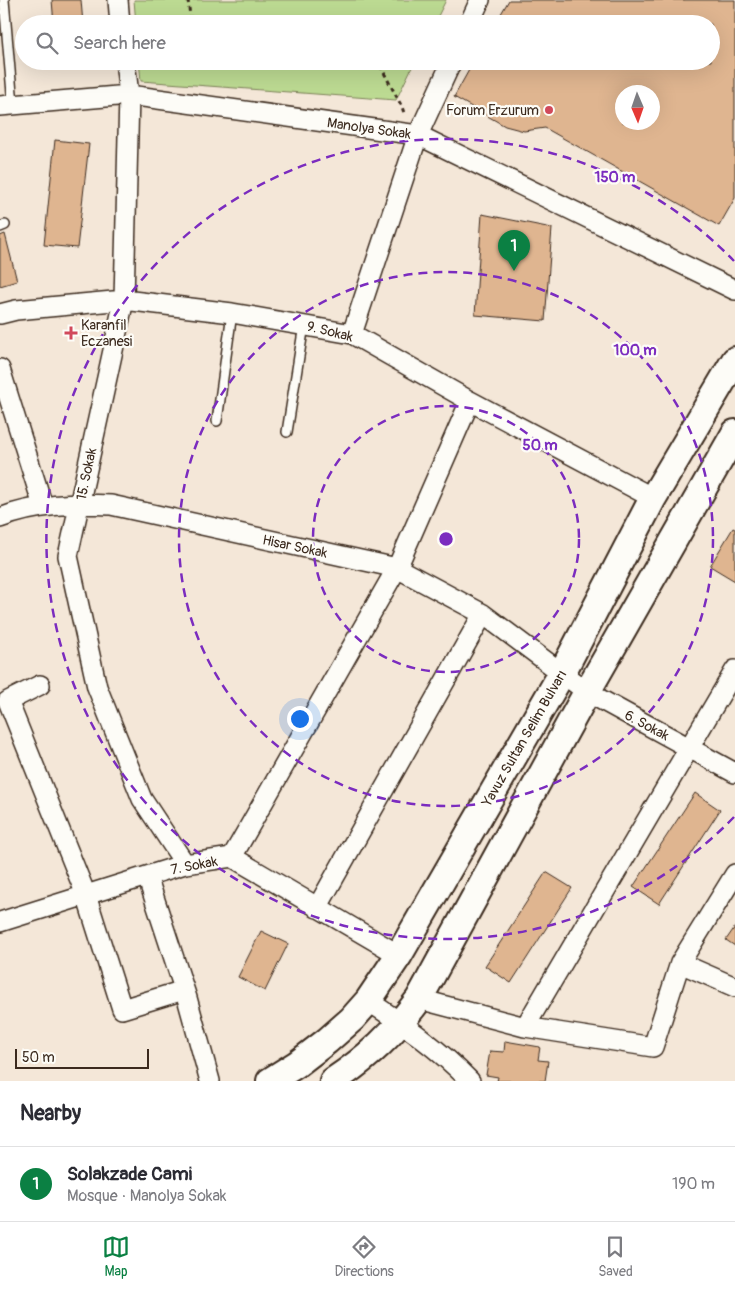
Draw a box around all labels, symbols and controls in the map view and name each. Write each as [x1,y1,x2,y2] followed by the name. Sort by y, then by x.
[15,15,720,70] search box
[33,29,61,57] icon: search
[73,31,166,55] text: Search here
[615,85,660,130] north arrow
[446,102,539,119] place label: Forum Erzurum
[543,104,555,116] marker: Forum Erzurum
[326,114,412,143] street label: Manolya Sokak
[595,168,635,187] text: 150 m
[498,230,530,271] pin: 1
[81,317,133,350] place label: Karanfil Eczanesi
[305,318,355,345] street label: 9. Sokak
[65,327,77,339] marker: Karanfil Eczanesi
[614,341,656,360] text: 100 m
[523,436,557,455] text: 50 m
[73,446,100,502] street label: 15. Sokak
[437,530,455,548] centre of rings
[261,531,329,562] street label: Hisar Sokak
[478,667,571,810] street label: Yavuz Sultan Selim Bulvarı
[287,706,313,732] your location
[622,707,672,744] street label: 6. Sokak
[169,853,219,878] street label: 7. Sokak
[15,1046,149,1069] scale bar
[22,1049,55,1066] text: 50 m
[20,1100,81,1127] text: Nearby
[67,1162,192,1186] text: Solakzade Cami
[33,1174,39,1194] text: 1
[672,1174,715,1194] text: 190 m
[67,1186,227,1206] text: Mosque · Manolya Sokak
[102,1233,130,1280] tab: Map
[334,1233,394,1280] tab: Directions
[598,1233,633,1280] tab: Saved

